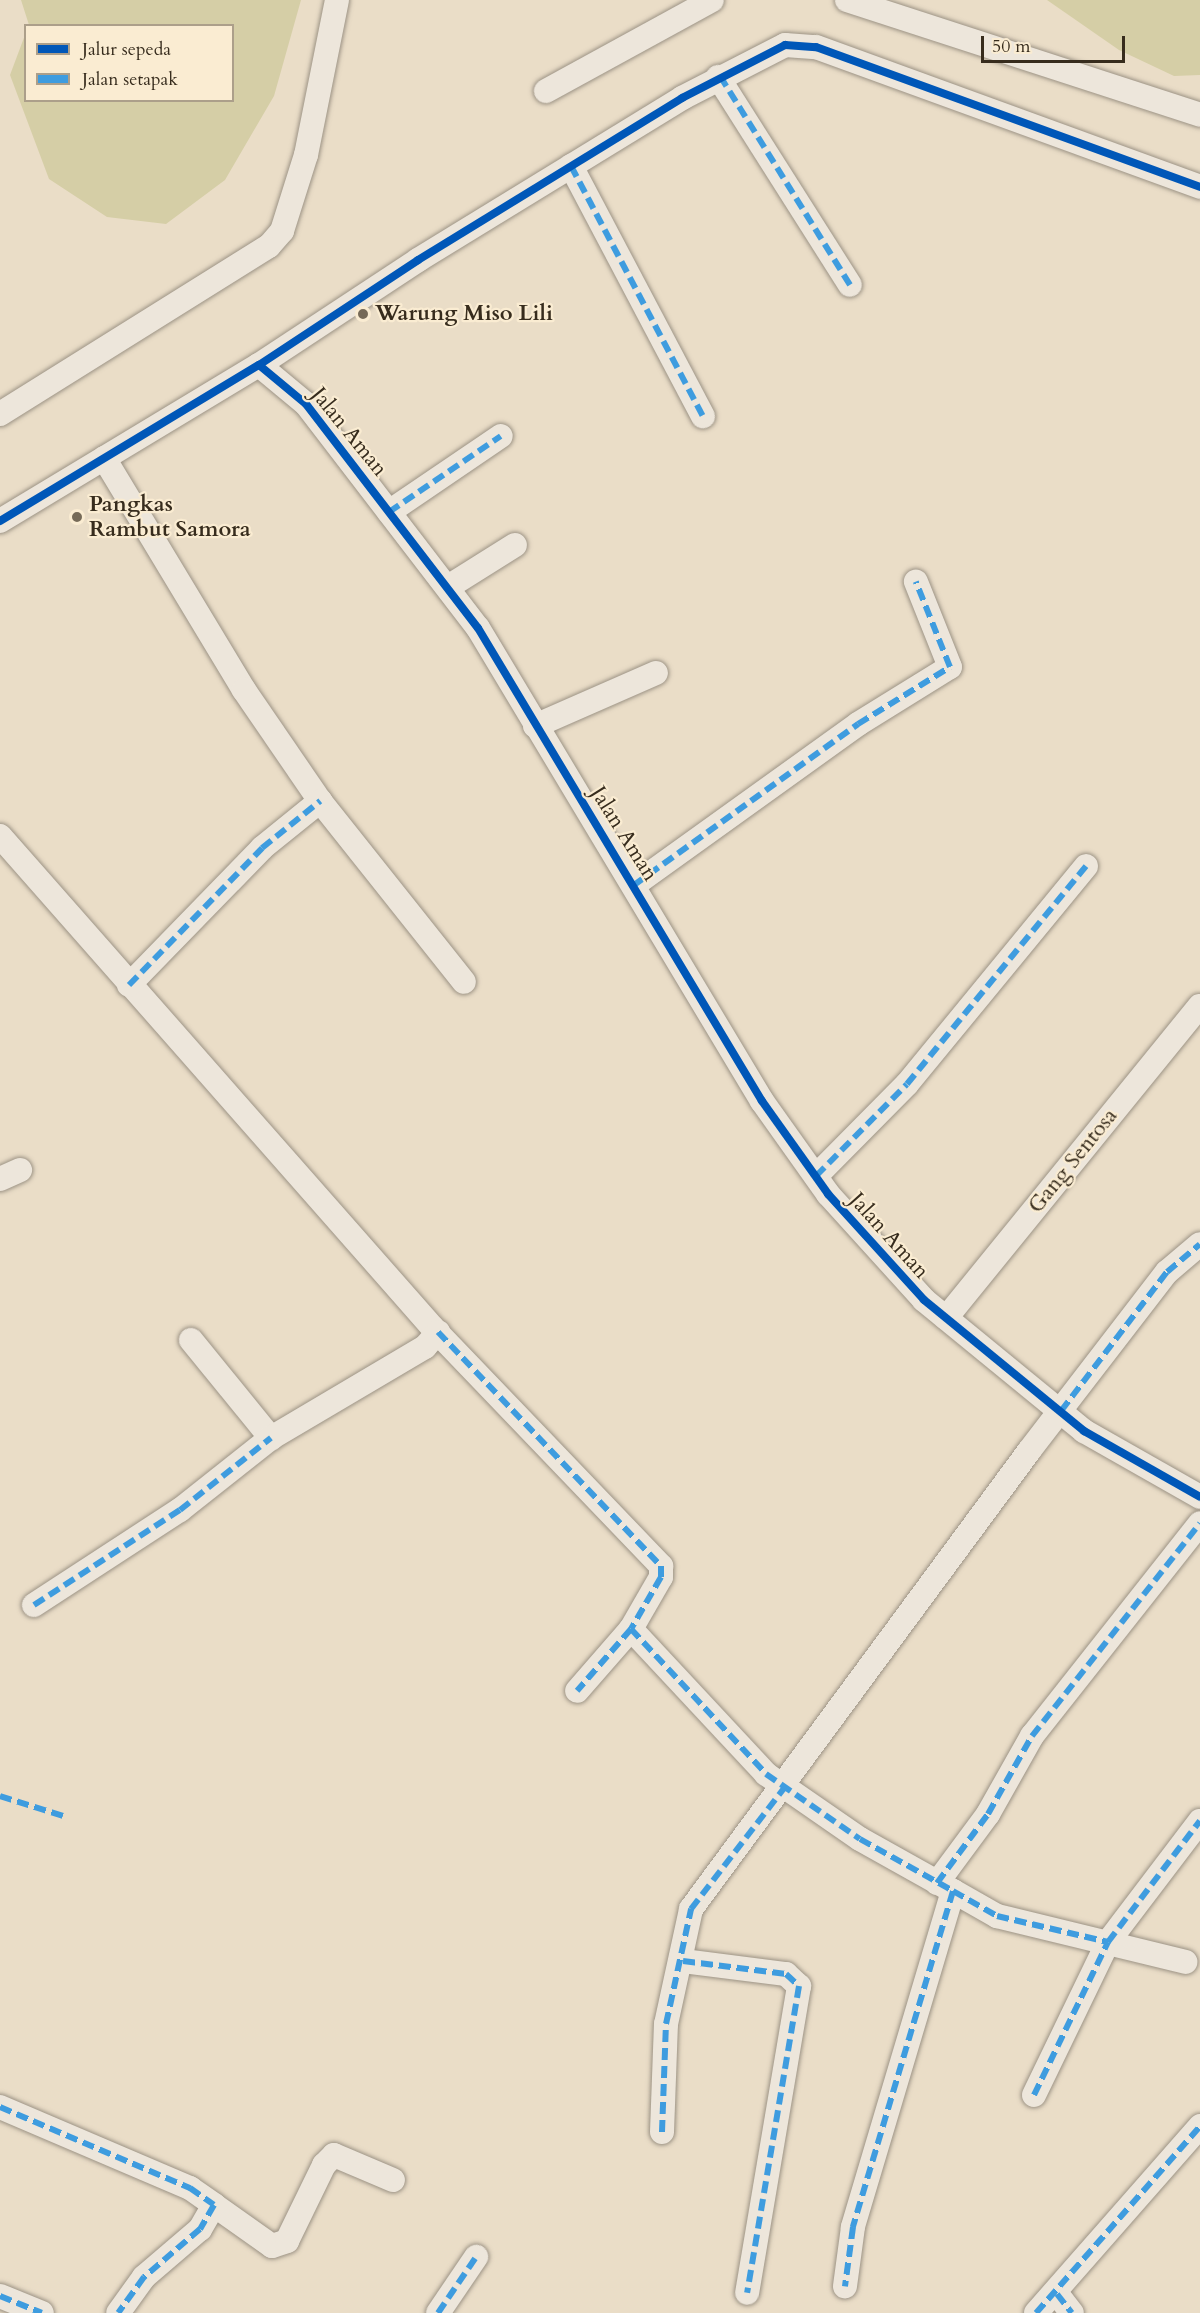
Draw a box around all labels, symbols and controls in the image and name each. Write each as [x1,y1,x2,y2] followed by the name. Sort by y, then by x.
[24,24,234,102] legend
[984,24,1128,62] scale bar
[992,34,1031,59] text: 50 m
[82,37,171,62] text: Jalur sepeda
[82,67,178,92] text: Jalan setapak
[375,301,553,327] place label: Warung Miso Lili
[356,307,370,321] marker: Warung Miso Lili
[305,382,393,482] street label: Jalan Aman
[89,491,251,542] place label: Pangkas Rambut Samora
[70,510,84,524] marker: Pangkas Rambut Samora
[585,782,663,886] street label: Jalan Aman
[1023,1103,1123,1219] street label: Gang Sentosa
[843,1188,935,1284] street label: Jalan Aman

